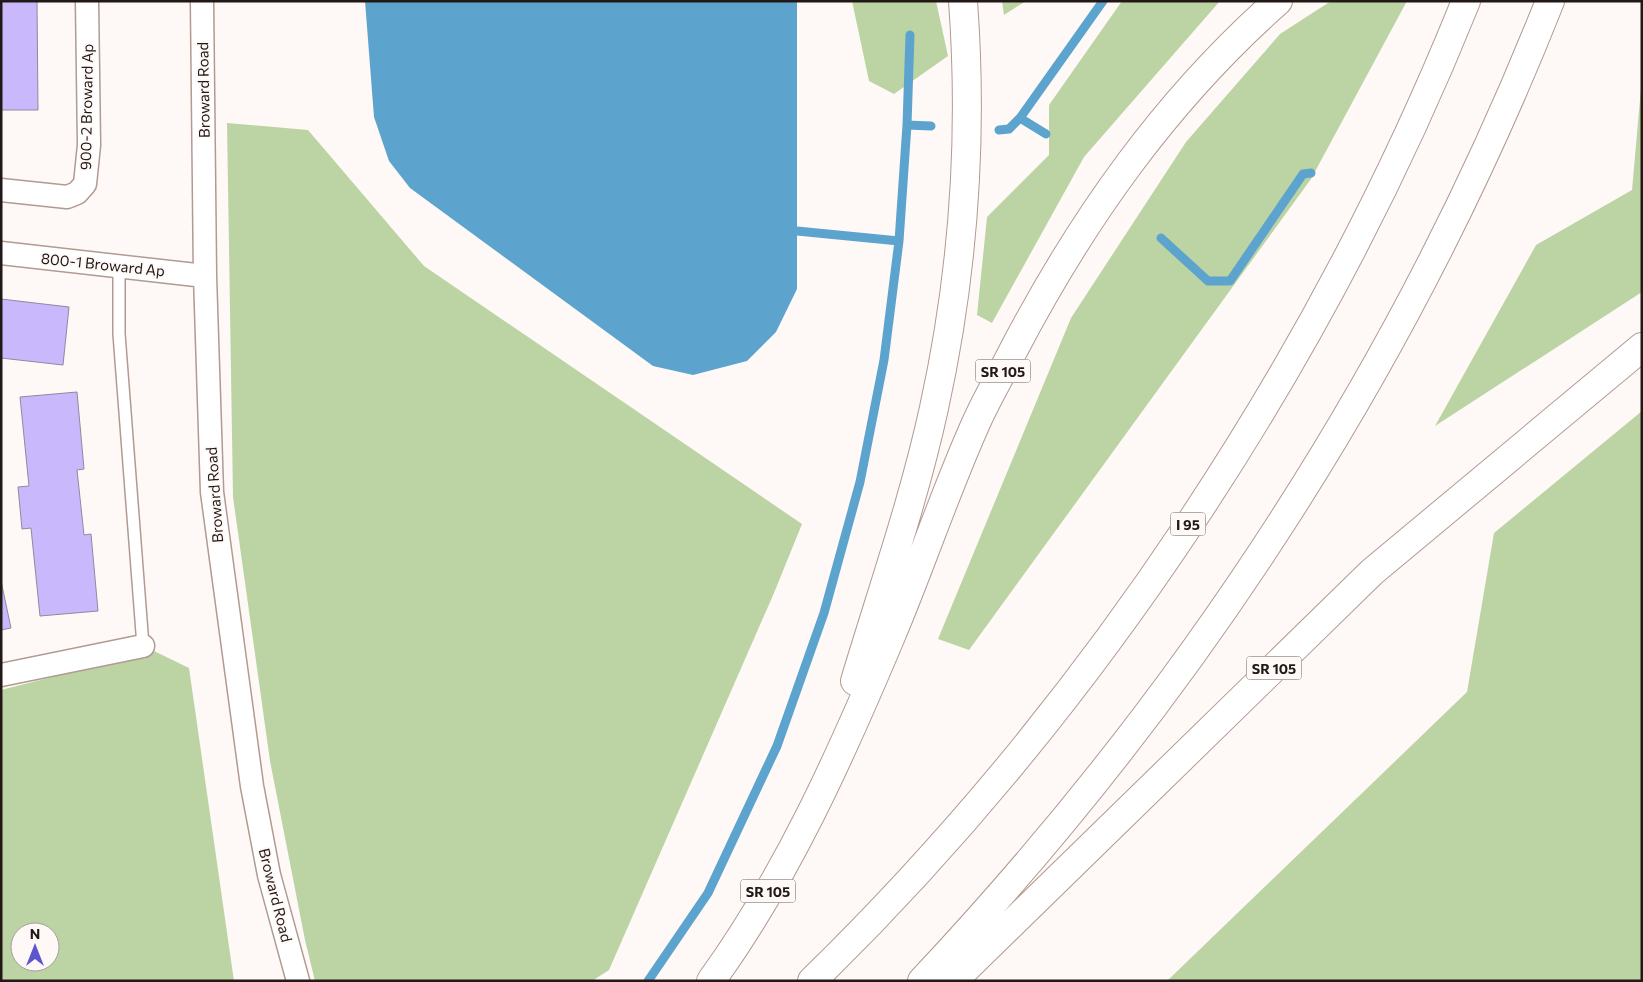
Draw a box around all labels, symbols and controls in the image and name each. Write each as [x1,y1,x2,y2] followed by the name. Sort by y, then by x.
[193,42,213,138] street label: Broward Road
[76,43,96,170] street label: 900-2 Broward Ap
[40,249,166,279] street label: 800-1 Broward Ap
[976,360,1030,382] road number: SR 105
[202,446,226,544] street label: Broward Road
[1170,512,1206,536] road number: I 95
[1246,656,1302,680] road number: SR 105
[256,846,296,944] street label: Broward Road
[740,879,796,902] road number: SR 105
[10,922,60,972] north arrow
[30,925,40,942] text: N

